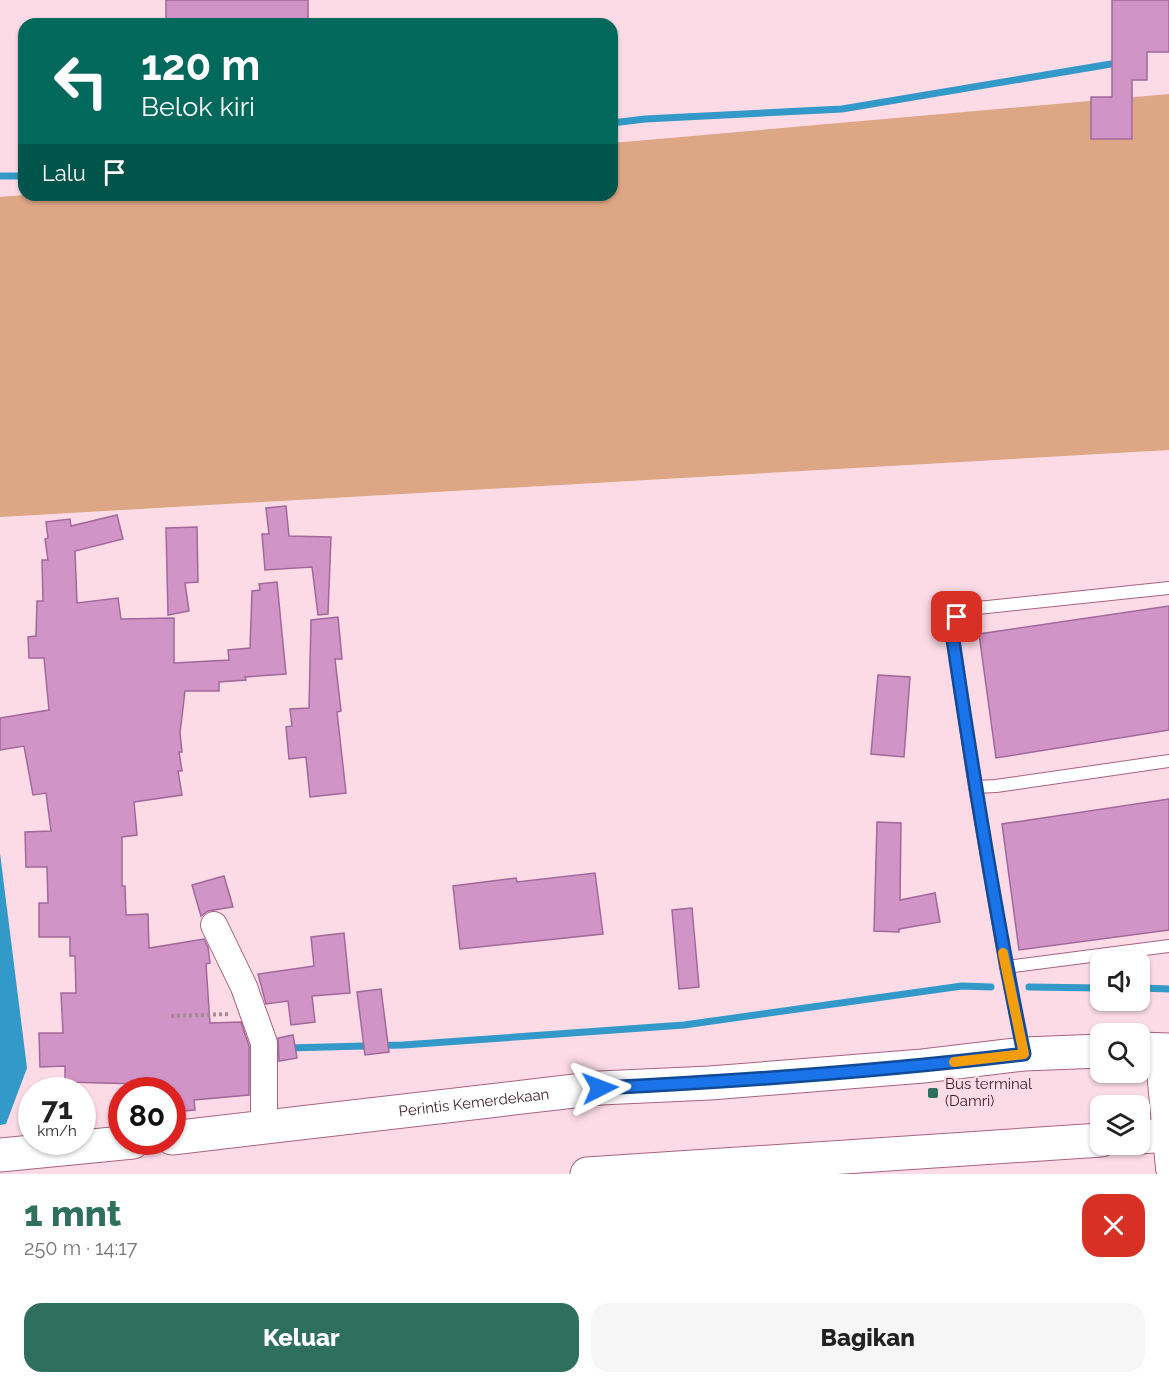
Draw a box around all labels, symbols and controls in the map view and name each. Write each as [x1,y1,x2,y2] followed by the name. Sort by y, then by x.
[141,41,260,90] text: 120 m
[42,42,120,120] icon: left
[141,91,255,122] text: Belok kiri
[98,156,131,189] icon: arrive
[42,160,86,186] text: Lalu
[931,591,982,642] pin
[940,600,973,633] icon: arrive
[1090,951,1150,1155] map controls
[1090,951,1150,1011] button: sound
[1090,1023,1150,1083] button: search
[568,1056,632,1120] position arrow
[945,1075,1033,1110] place label: Bus terminal (Damri)
[108,1077,186,1155] speed limit sign: 80
[398,1085,550,1120] street label: Perintis Kemerdekaan
[926,1086,940,1100] marker: Bus terminal (Damri)
[41,1091,73,1126] text: 71
[1090,1095,1150,1155] button: layers
[37,1122,77,1140] text: km/h
[24,1192,121,1234] text: 1 mnt
[1082,1194,1145,1257] button: close
[24,1236,137,1260] text: 250 m · 14:17
[24,1303,579,1372] button: Keluar
[591,1303,1145,1372] button: Bagikan

